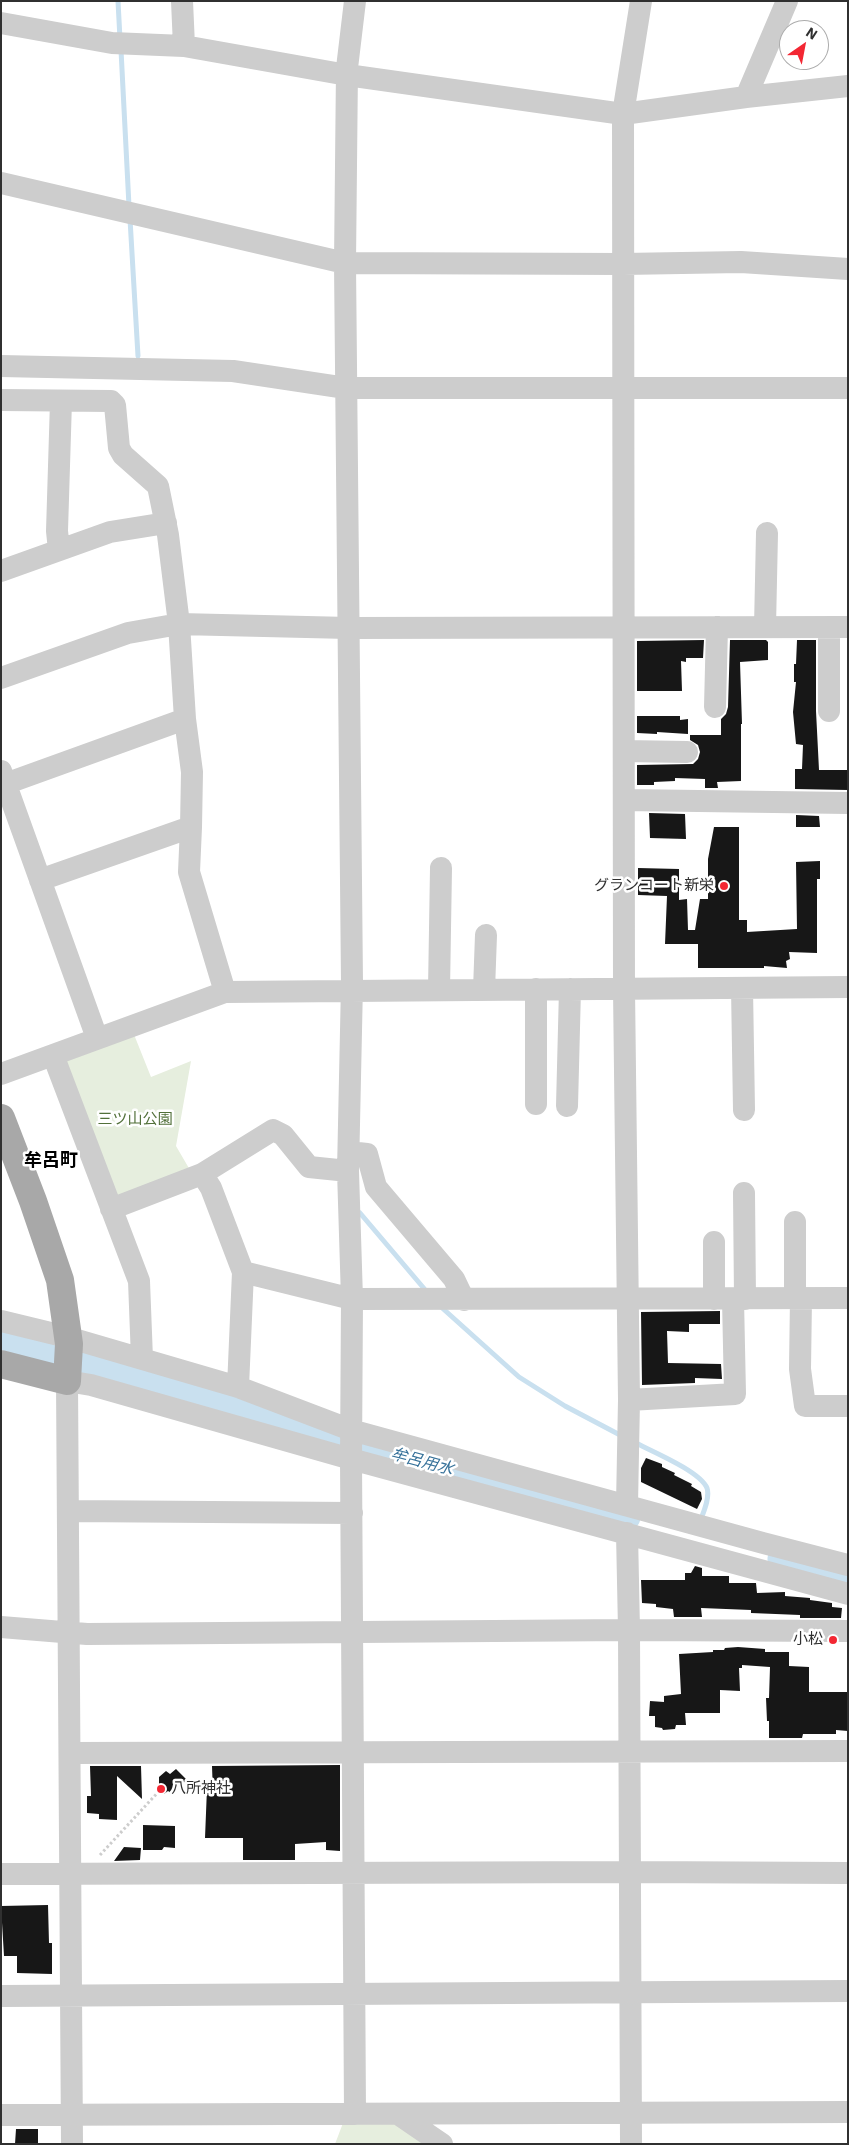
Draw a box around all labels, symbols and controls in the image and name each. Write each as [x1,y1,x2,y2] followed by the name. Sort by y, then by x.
[779,20,829,70] north arrow
[802,23,821,44] text: N
[594,877,714,895] place label: グランコート新栄
[718,880,730,892] marker: グランコート新栄
[98,1111,172,1129] park label: 三ツ山公園
[24,1150,78,1172] district label: 牟呂町
[389,1444,455,1480] water label: 牟呂用水
[793,1631,823,1649] place label: 小松
[827,1634,839,1646] marker: 小松
[171,1780,231,1798] place label: 八所神社
[155,1783,167,1795] marker: 八所神社

